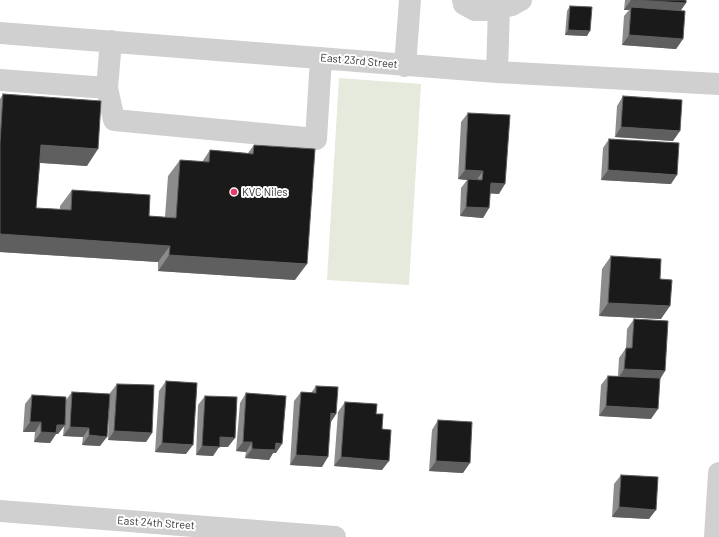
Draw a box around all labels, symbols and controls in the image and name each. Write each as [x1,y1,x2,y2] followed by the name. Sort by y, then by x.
[320,51,398,71] street label: East 23rd Street
[242,185,288,199] place label: KVC Niles
[229,187,239,197] marker: KVC Niles
[117,514,195,532] street label: East 24th Street

